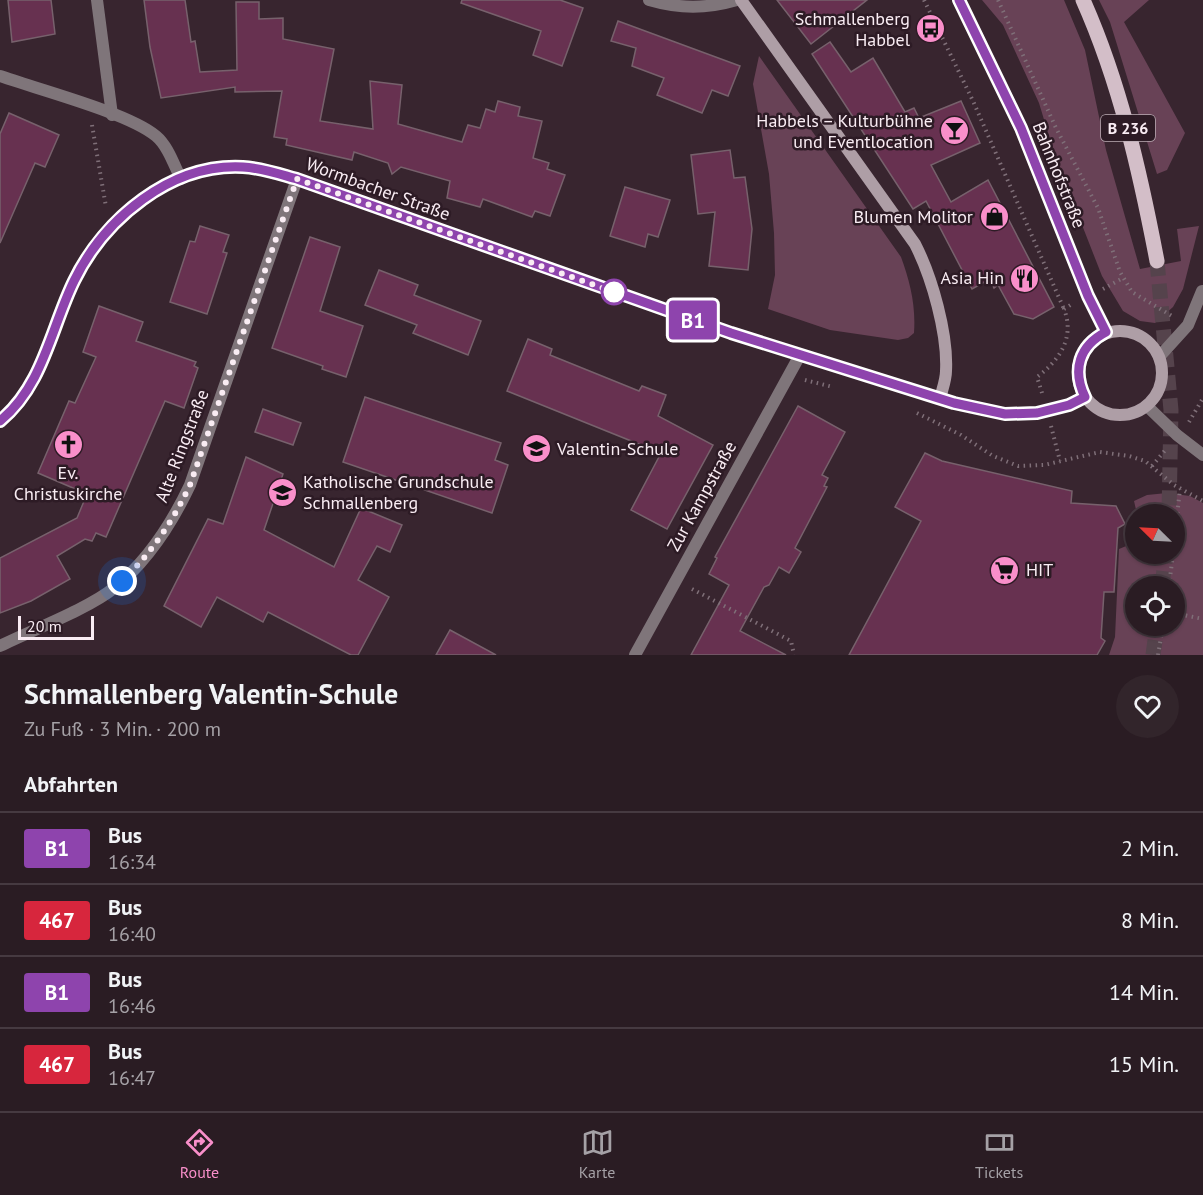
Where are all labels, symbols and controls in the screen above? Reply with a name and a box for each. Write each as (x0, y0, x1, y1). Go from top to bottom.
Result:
place label: Schmallenberg Habbel (795, 7, 911, 51)
bus stop icon: Schmallenberg Habbel (915, 13, 947, 45)
place label: Habbels – Kulturbühne und Eventlocation (756, 109, 933, 153)
bar icon: Habbels – Kulturbühne und Eventlocation (938, 115, 970, 147)
road number: B 236 (1101, 115, 1155, 141)
street label: Bahnhofstraße (1028, 118, 1091, 231)
street label: Wormbacher Straße (303, 152, 453, 225)
shop icon: Blumen Molitor (978, 201, 1010, 233)
place label: Blumen Molitor (853, 205, 973, 228)
restaurant icon: Asia Hin (1009, 262, 1041, 294)
place label: Asia Hin (941, 266, 1004, 289)
unlabelled marker (601, 279, 627, 305)
line badge: B1 (666, 300, 720, 340)
text: B1 (681, 307, 705, 334)
street label: Alte Ringstraße (149, 386, 214, 506)
church icon: Ev. Christuskirche (52, 428, 84, 460)
school or university icon: Valentin-Schule (520, 433, 552, 465)
place label: Valentin-Schule (556, 437, 678, 460)
street label: Zur Kampstraße (662, 437, 741, 555)
place label: Ev. Christuskirche (14, 461, 122, 505)
place label: Katholische Grundschule Schmallenberg (303, 470, 494, 514)
school or university icon: Katholische Grundschule Schmallenberg (266, 476, 298, 508)
north arrow (1125, 504, 1185, 564)
map controls (1125, 504, 1185, 636)
supermarket icon: HIT (989, 554, 1021, 586)
place label: HIT (1026, 558, 1053, 581)
your location (107, 566, 137, 596)
button: locate (1125, 576, 1185, 636)
scale bar (18, 613, 94, 640)
text: 20 m (27, 616, 62, 636)
text: Schmallenberg Valentin-Schule (24, 675, 398, 712)
button: heart (1116, 675, 1179, 738)
text: Zu Fuß · 3 Min. · 200 m (24, 716, 221, 742)
text: Abfahrten (24, 770, 118, 798)
text: Bus (108, 821, 142, 849)
text: 2 Min. (1121, 834, 1179, 862)
text: B1 (45, 835, 69, 862)
text: 16:34 (108, 849, 156, 875)
text: Bus (108, 893, 142, 921)
text: 8 Min. (1121, 906, 1179, 934)
text: 467 (39, 907, 75, 934)
text: 16:40 (108, 921, 156, 947)
text: Bus (108, 965, 142, 993)
text: 14 Min. (1109, 978, 1179, 1006)
text: B1 (45, 979, 69, 1006)
text: 16:46 (108, 993, 156, 1019)
text: Bus (108, 1037, 142, 1065)
text: 15 Min. (1109, 1050, 1179, 1078)
text: 467 (39, 1051, 75, 1078)
text: 16:47 (108, 1065, 156, 1091)
tab: Route (180, 1126, 219, 1182)
tab: Karte (579, 1126, 615, 1182)
tab: Tickets (975, 1126, 1023, 1182)

